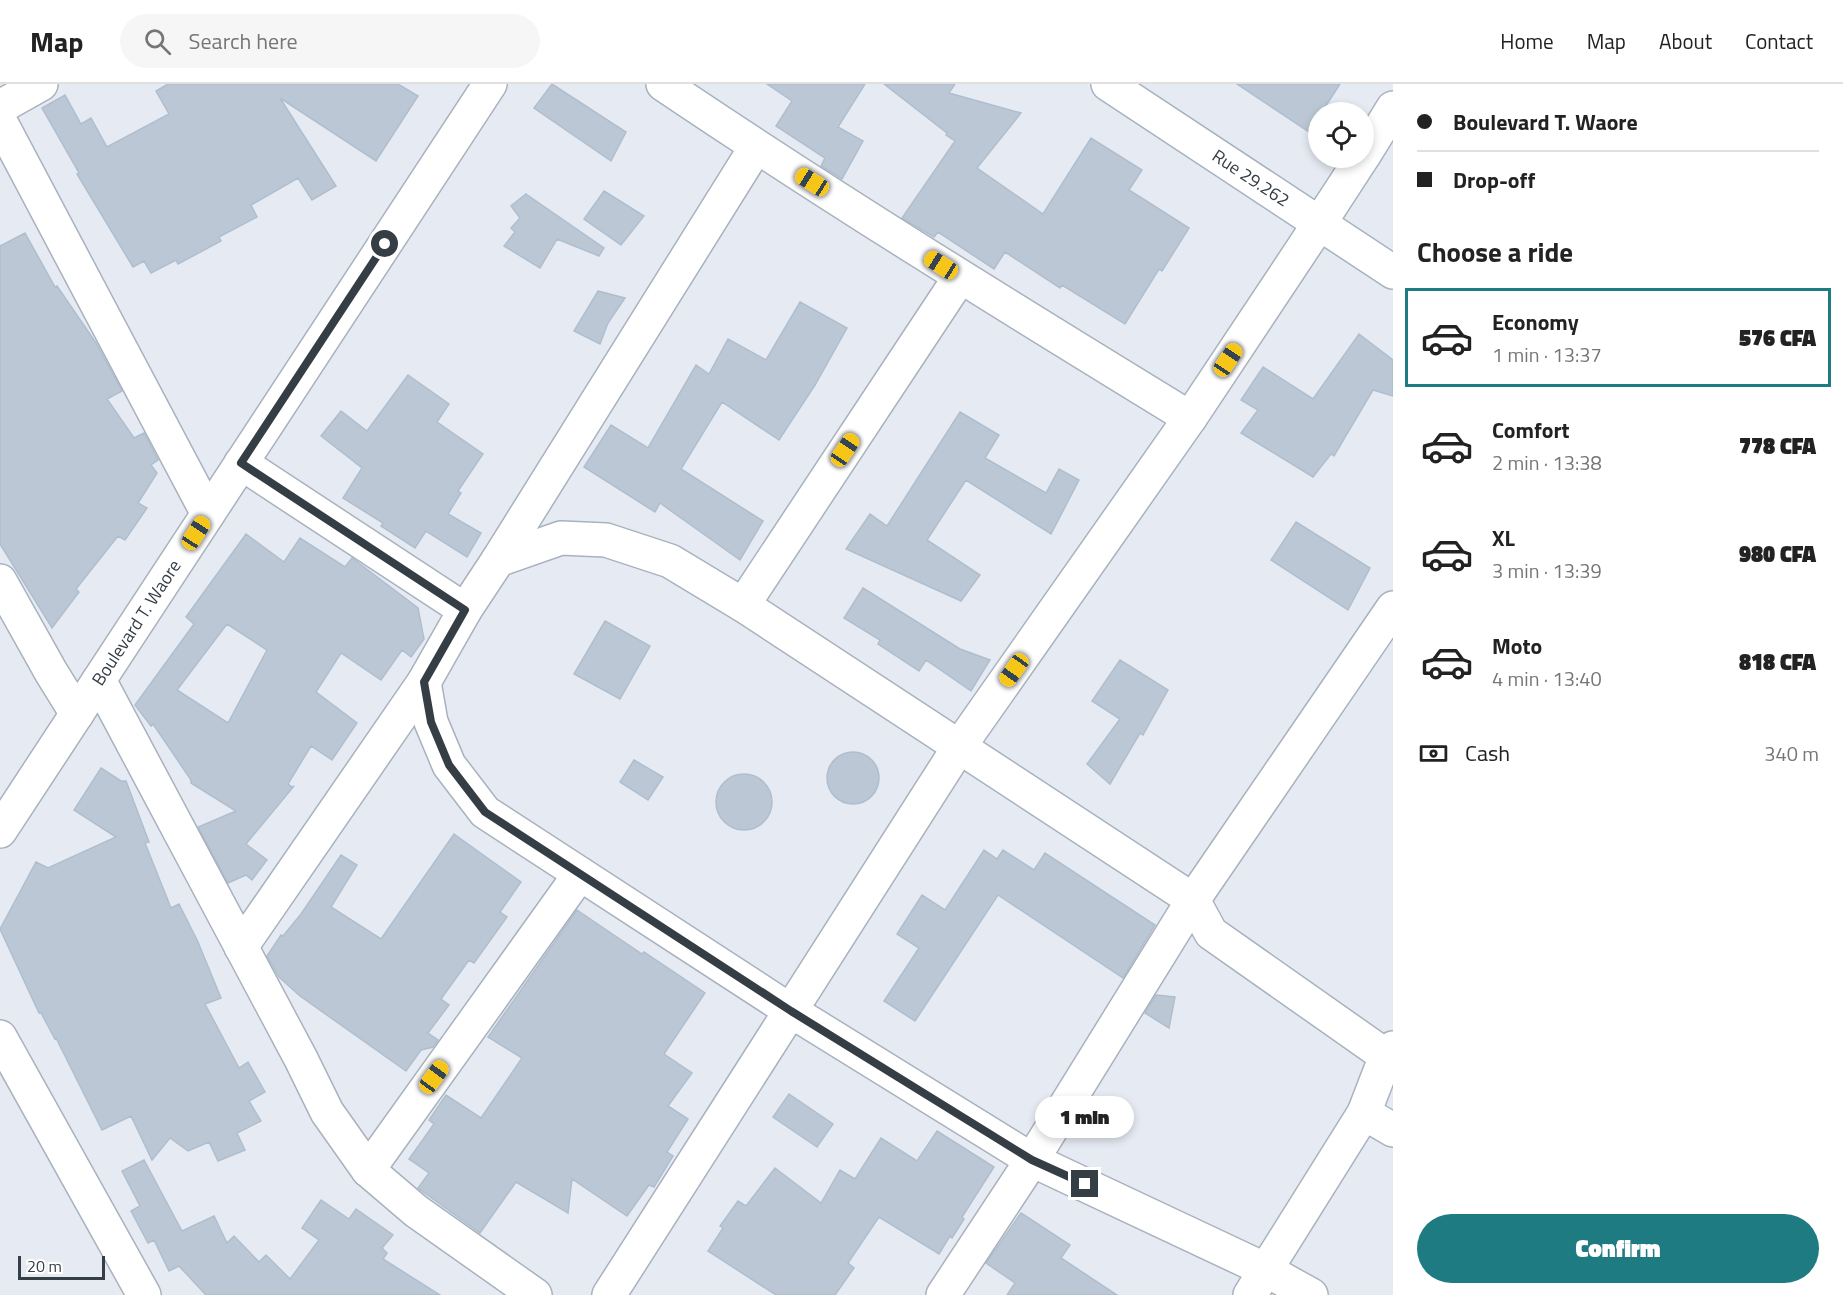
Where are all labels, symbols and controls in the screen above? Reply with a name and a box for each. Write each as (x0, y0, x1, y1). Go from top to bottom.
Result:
search box (120, 14, 540, 68)
text: Map (30, 20, 84, 63)
text: Search here (189, 24, 298, 58)
icon: search (141, 25, 174, 58)
text: Home (1500, 25, 1554, 57)
text: Map (1587, 25, 1626, 57)
text: About (1659, 25, 1712, 57)
text: Contact (1745, 25, 1813, 57)
map controls (1308, 102, 1374, 168)
button: locate (1308, 102, 1374, 168)
text: Boulevard T. Waore (1453, 105, 1638, 139)
street label: Rue 29.262 (1207, 142, 1295, 213)
text: Drop-off (1453, 163, 1535, 197)
car (792, 165, 832, 199)
route start (371, 230, 398, 257)
text: Choose a ride (1417, 231, 1573, 272)
car (921, 248, 961, 282)
text: Economy (1492, 305, 1579, 339)
icon: car (1420, 311, 1474, 365)
text: 576 CFA (1739, 321, 1816, 355)
text: 1 min · 13:37 (1492, 339, 1602, 370)
car (1210, 340, 1246, 380)
text: Comfort (1492, 413, 1570, 447)
icon: car (1420, 419, 1474, 473)
text: 778 CFA (1739, 429, 1816, 463)
car (827, 430, 863, 470)
text: 2 min · 13:38 (1492, 447, 1602, 478)
car (179, 513, 213, 553)
text: XL (1492, 521, 1515, 555)
icon: car (1420, 527, 1474, 581)
text: 980 CFA (1739, 537, 1816, 571)
street label: Boulevard T. Waore (85, 554, 187, 691)
text: 3 min · 13:39 (1492, 555, 1602, 586)
text: Moto (1492, 629, 1542, 663)
icon: car (1420, 635, 1474, 689)
text: 818 CFA (1739, 645, 1816, 679)
car (996, 650, 1032, 690)
text: 4 min · 13:40 (1492, 663, 1602, 694)
text: Cash (1465, 736, 1510, 770)
icon: cash (1417, 737, 1450, 770)
text: 340 m (1764, 738, 1819, 769)
car (416, 1057, 452, 1097)
callout: 1 min (1036, 1097, 1134, 1139)
text: 1 min (1060, 1101, 1109, 1132)
route end (1071, 1170, 1098, 1197)
button: Confirm (1417, 1214, 1819, 1283)
scale bar (18, 1253, 105, 1280)
text: 20 m (27, 1254, 62, 1278)

